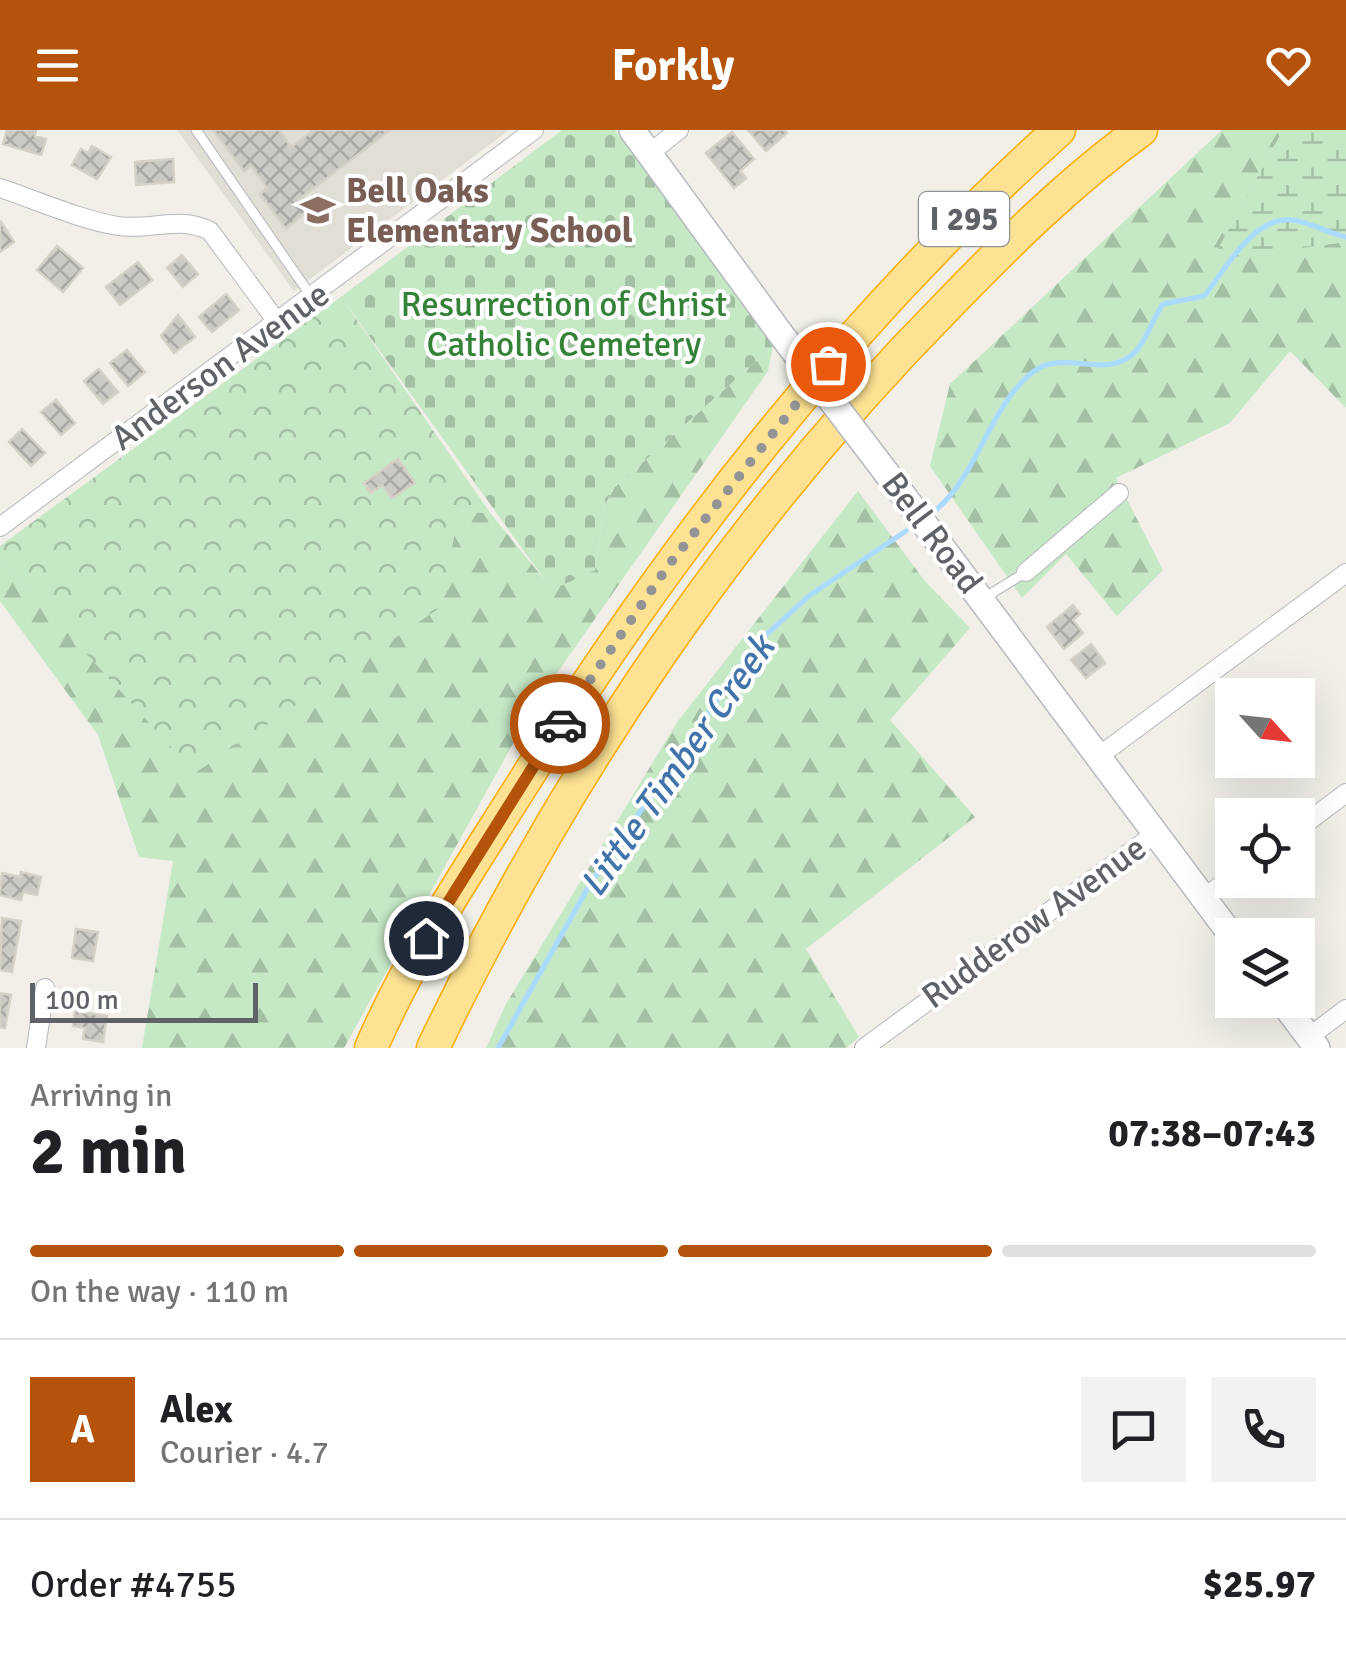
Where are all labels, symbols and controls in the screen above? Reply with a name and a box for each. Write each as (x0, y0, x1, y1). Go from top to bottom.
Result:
icon: menu (30, 38, 85, 93)
text: Forkly (612, 38, 734, 93)
icon: heart (1261, 38, 1316, 93)
place label: Bell Oaks Elementary School (346, 169, 633, 252)
school or university icon: Bell Oaks Elementary School (299, 191, 337, 229)
road number: I 295 (919, 192, 1009, 246)
street label: Anderson Avenue (103, 272, 337, 460)
park label: Resurrection of Christ Catholic Cemetery (401, 283, 727, 366)
pin (786, 322, 871, 407)
icon: bag (801, 337, 856, 392)
street label: Bell Road (872, 464, 992, 602)
water label: Little Timber Creek (569, 624, 786, 906)
courier (510, 674, 610, 774)
north arrow (1215, 678, 1315, 778)
map controls (1215, 678, 1315, 1018)
icon: car (533, 697, 588, 752)
button: locate (1215, 798, 1315, 898)
street label: Rudderow Avenue (914, 826, 1154, 1018)
pin (384, 896, 469, 981)
icon: home (399, 911, 454, 966)
button: layers (1215, 918, 1315, 1018)
scale bar (30, 978, 258, 1023)
text: 100 m (45, 983, 119, 1017)
text: Arriving in (30, 1076, 172, 1115)
text: 07:38–07:43 (1108, 1110, 1316, 1157)
text: 2 min (30, 1112, 187, 1192)
text: On the way · 110 m (30, 1272, 289, 1311)
button: chat (1081, 1377, 1186, 1482)
button: phone (1211, 1377, 1316, 1482)
text: Alex (160, 1386, 233, 1433)
text: A (70, 1406, 95, 1453)
text: Courier · 4.7 (160, 1433, 329, 1472)
text: Order #4755 (30, 1561, 237, 1608)
text: $25.97 (1203, 1561, 1316, 1608)

